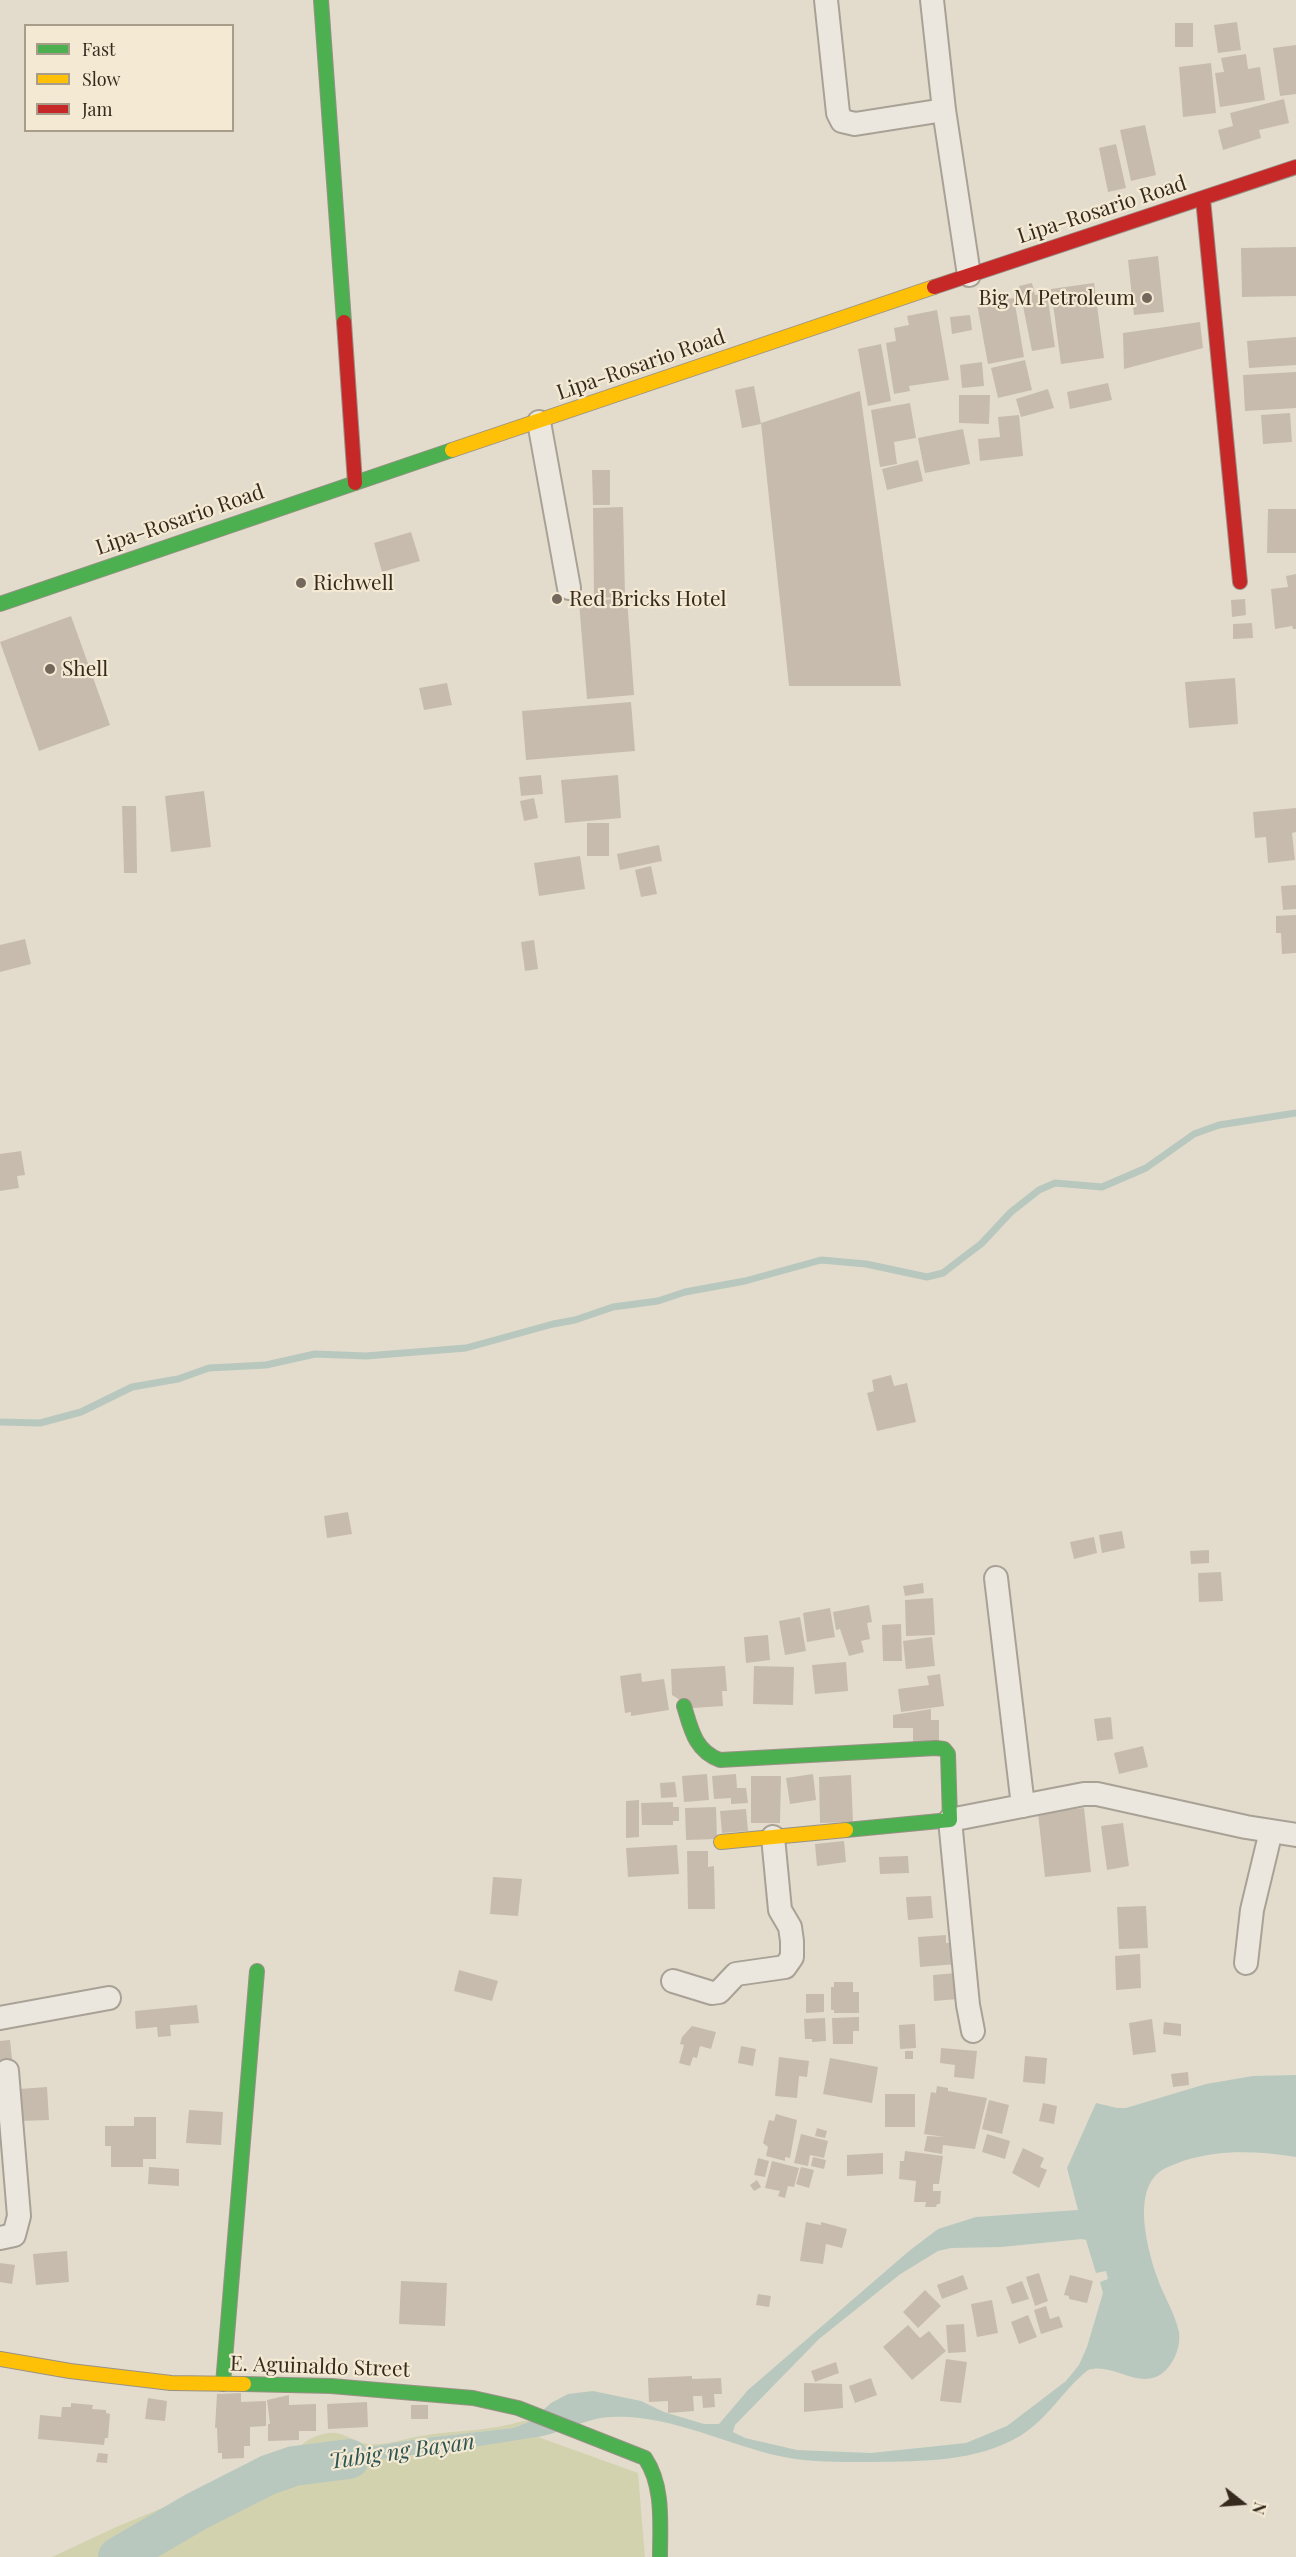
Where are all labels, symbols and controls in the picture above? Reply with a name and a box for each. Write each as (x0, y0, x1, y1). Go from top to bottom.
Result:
legend (24, 24, 234, 132)
text: Fast (82, 37, 115, 61)
text: Slow (82, 67, 120, 91)
text: Jam (82, 97, 112, 121)
street label: Lipa-Rosario Road (1014, 171, 1190, 249)
place label: Big M Petroleum (978, 285, 1135, 311)
marker: Big M Petroleum (1140, 291, 1154, 305)
street label: Lipa-Rosario Road (554, 324, 728, 406)
street label: Lipa-Rosario Road (93, 479, 267, 561)
place label: Richwell (313, 570, 394, 596)
marker: Richwell (294, 576, 308, 590)
place label: Red Bricks Hotel (569, 586, 727, 612)
marker: Red Bricks Hotel (550, 592, 564, 606)
place label: Shell (62, 656, 108, 682)
marker: Shell (43, 662, 57, 676)
street label: E. Aguinaldo Street (230, 2351, 410, 2383)
water label: Tubig ng Bayan (327, 2429, 477, 2475)
north arrow (1212, 2473, 1272, 2533)
text: N (1248, 2500, 1271, 2517)

